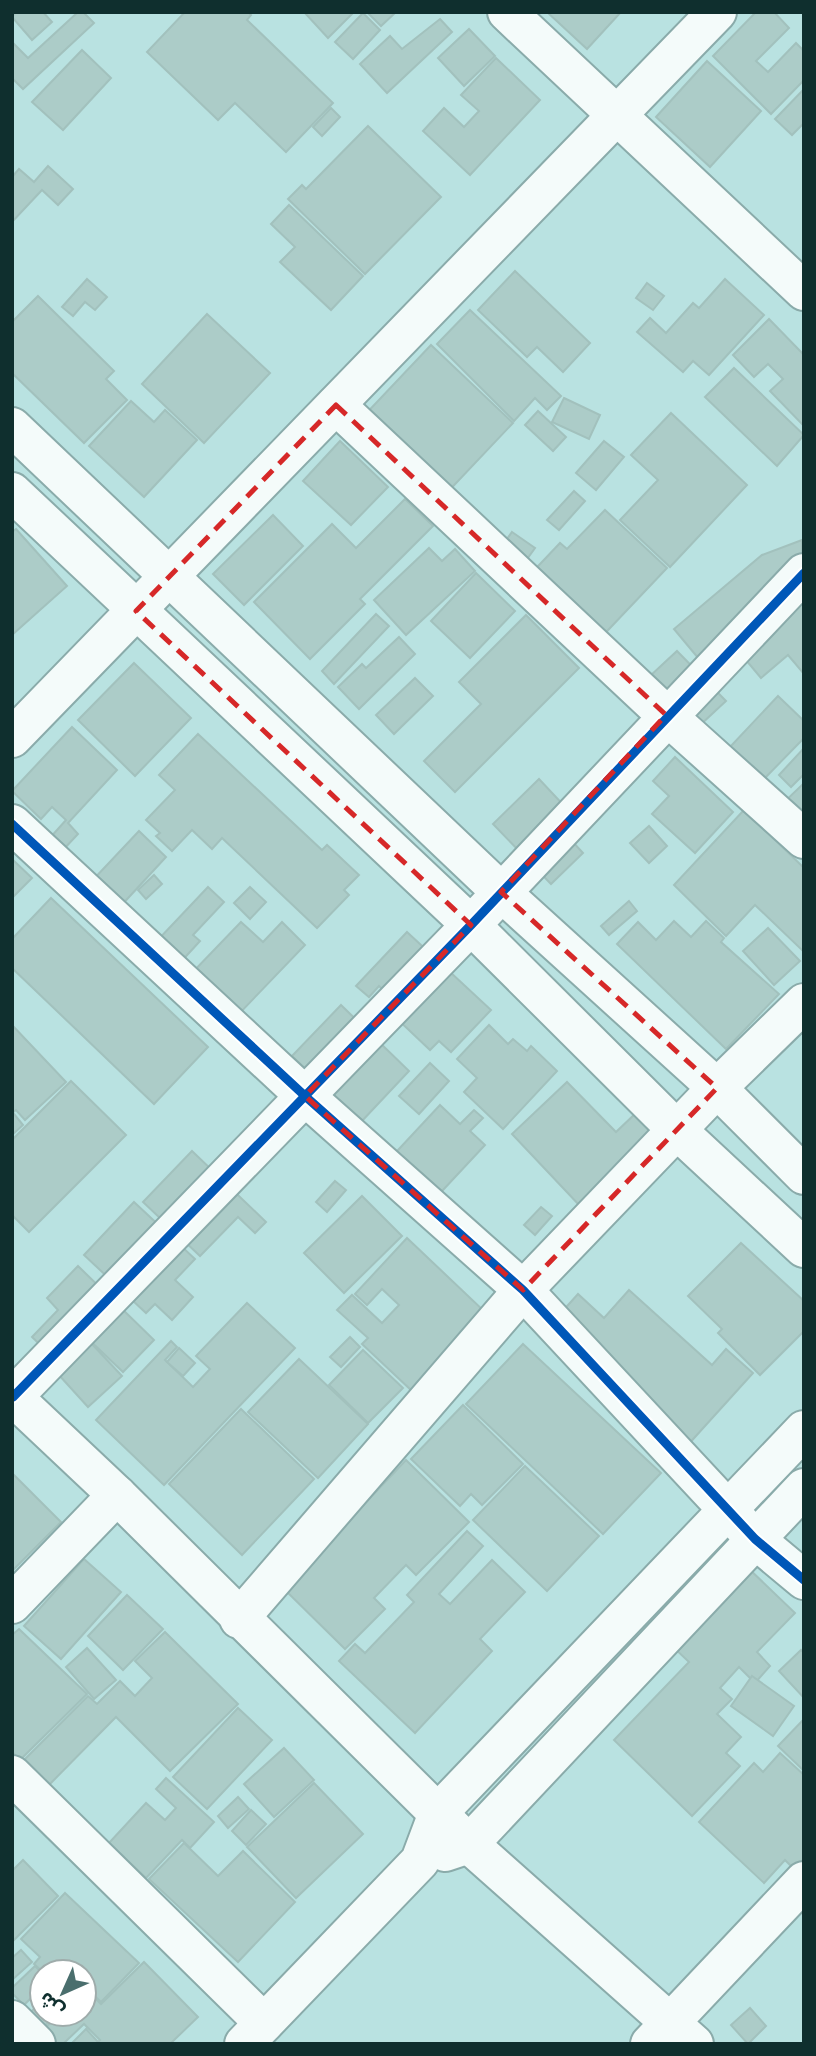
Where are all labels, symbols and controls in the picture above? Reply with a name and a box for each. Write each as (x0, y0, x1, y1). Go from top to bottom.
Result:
north arrow (28, 1958, 98, 2028)
text: ش (33, 1988, 68, 2023)

